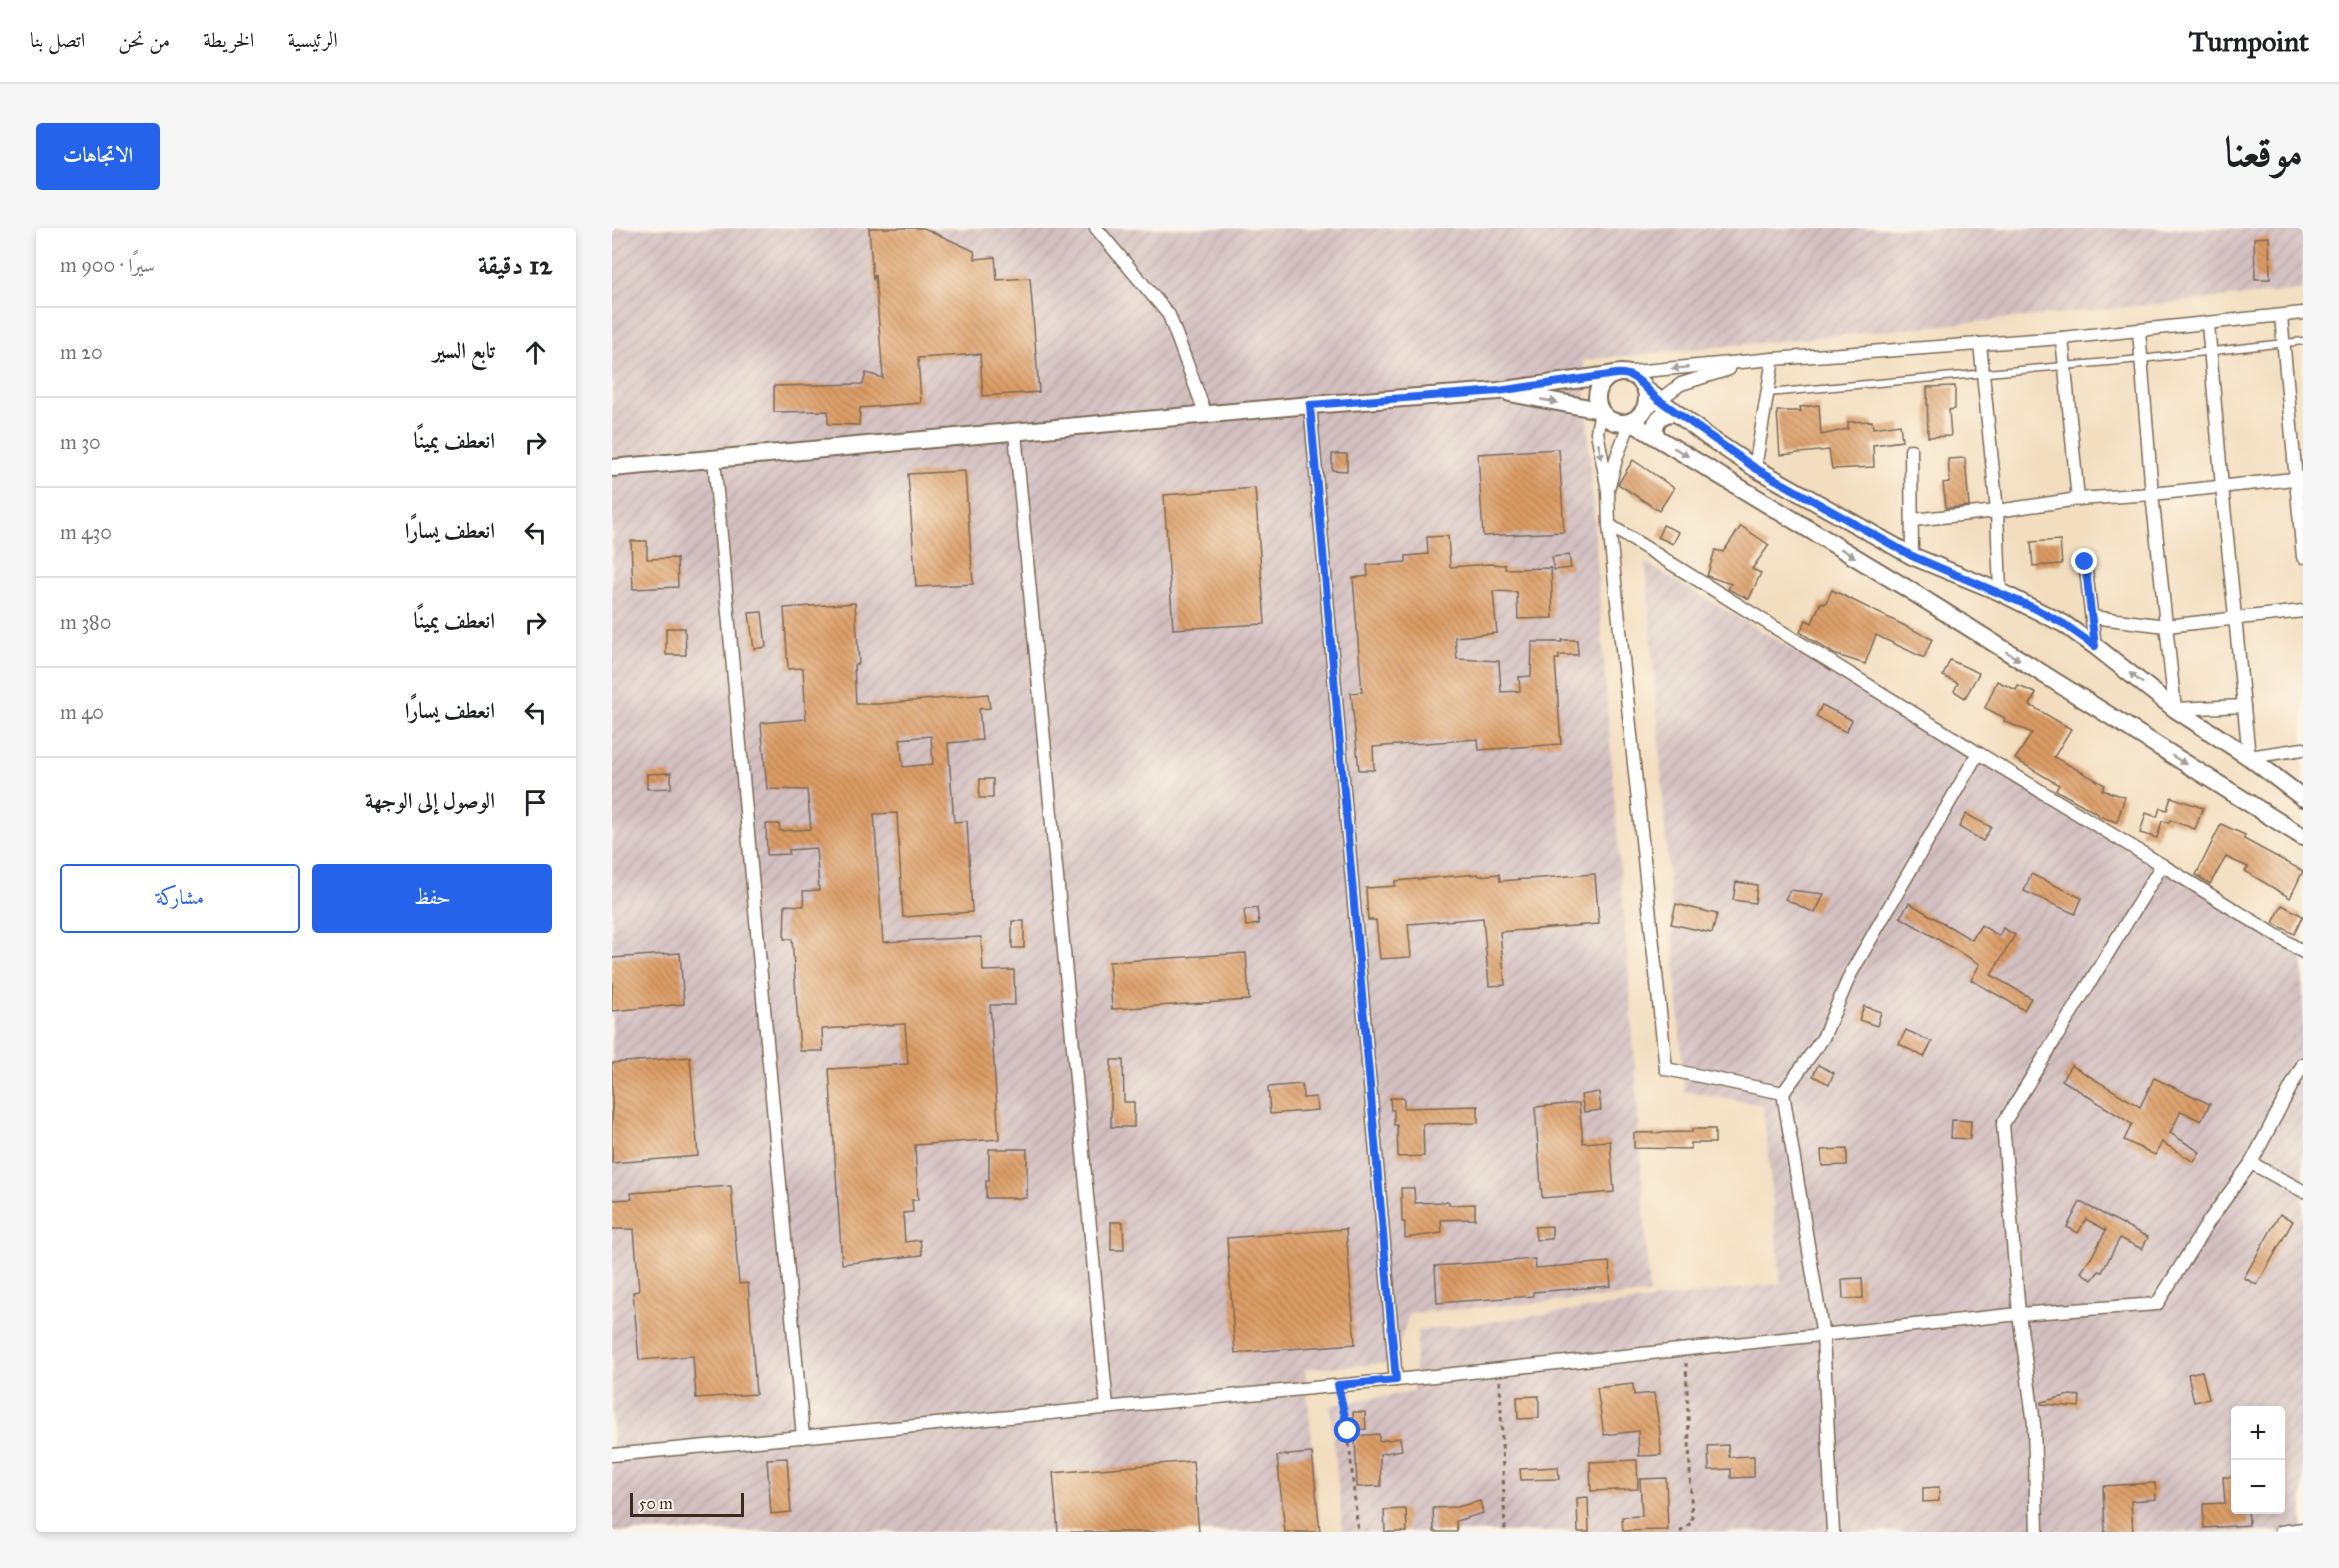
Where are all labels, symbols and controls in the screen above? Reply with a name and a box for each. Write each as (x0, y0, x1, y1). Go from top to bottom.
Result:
text: Turnpoint (2189, 24, 2309, 59)
text: اتصل بنا (30, 27, 85, 53)
text: من نحن (118, 27, 170, 53)
text: الخريطة (203, 27, 254, 53)
text: الرئيسية (287, 27, 338, 53)
button: الاتجاهات (36, 123, 160, 190)
text: موقعنا (2225, 126, 2303, 178)
text: 12 دقيقة (478, 249, 552, 281)
text: سيرًا · 900 m (60, 253, 155, 277)
icon: ahead (519, 336, 552, 369)
text: تابع السير (433, 337, 495, 364)
text: 20 m (60, 340, 103, 364)
one-way arrow (1671, 363, 1690, 373)
one-way arrow (1540, 397, 1559, 406)
icon: right (519, 426, 552, 459)
text: انعطف يمينًا (414, 427, 495, 454)
text: 30 m (60, 430, 101, 454)
one-way arrow (1596, 442, 1605, 461)
one-way arrow (1673, 446, 1689, 457)
icon: left (519, 516, 552, 549)
text: انعطف يسارًا (405, 517, 495, 544)
text: 430 m (60, 520, 112, 544)
one-way arrow (1840, 548, 1856, 559)
route end (2071, 548, 2097, 574)
icon: right (519, 606, 552, 639)
text: انعطف يمينًا (414, 607, 495, 634)
text: 380 m (60, 610, 111, 634)
one-way arrow (2005, 651, 2022, 662)
one-way arrow (2128, 672, 2144, 685)
icon: left (519, 696, 552, 729)
text: انعطف يسارًا (405, 697, 495, 724)
text: 40 m (60, 700, 104, 724)
one-way arrow (2171, 754, 2187, 765)
icon: arrive (519, 786, 552, 819)
text: الوصول إلى الوجهة (365, 787, 495, 814)
button: مشاركة (60, 864, 300, 933)
button: حفظ (312, 864, 552, 933)
map controls (2231, 1406, 2285, 1514)
button: + (2231, 1406, 2285, 1460)
route start (1334, 1417, 1360, 1443)
button: − (2231, 1460, 2285, 1514)
scale bar (630, 1490, 744, 1518)
text: 50 m (639, 1494, 673, 1513)

